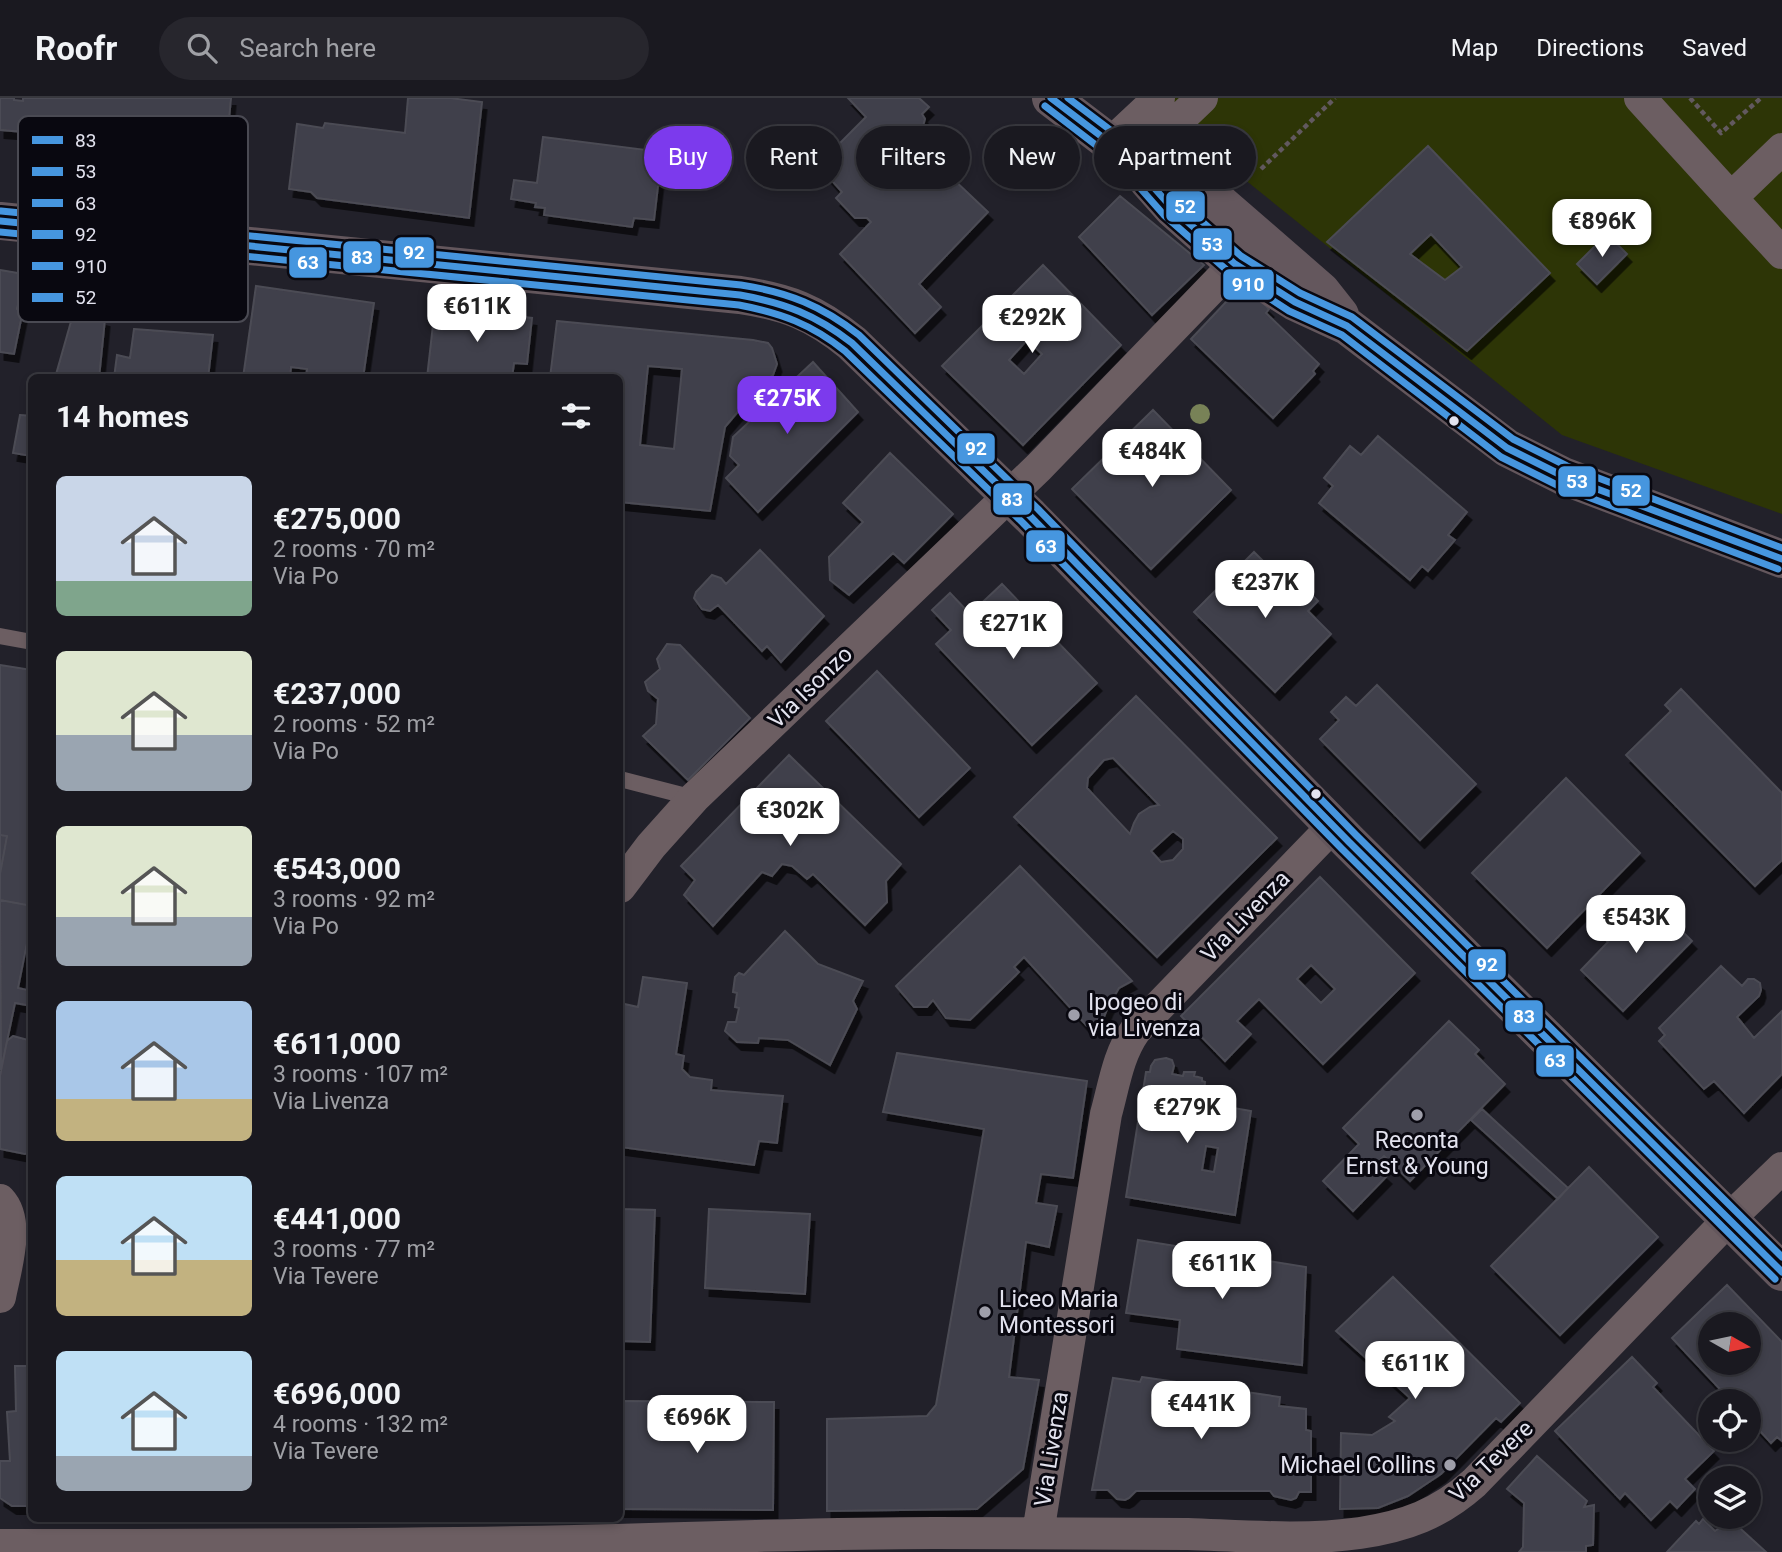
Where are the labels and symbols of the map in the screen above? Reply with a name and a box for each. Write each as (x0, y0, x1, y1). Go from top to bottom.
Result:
legend (18, 116, 248, 322)
text: 83 (75, 129, 96, 152)
text: 53 (75, 160, 96, 183)
line badge: 52 (1165, 190, 1206, 223)
text: 63 (75, 192, 96, 215)
text: 52 (1174, 195, 1196, 218)
pin: €896K (1553, 200, 1651, 259)
text: 92 (75, 223, 96, 246)
line badge: 53 (1192, 227, 1233, 261)
text: 53 (1201, 233, 1223, 256)
line badge: 92 (394, 236, 435, 269)
line badge: 83 (342, 240, 382, 274)
text: 92 (403, 241, 425, 264)
line badge: 63 (288, 246, 328, 279)
text: 83 (351, 246, 373, 269)
text: 63 (297, 251, 319, 274)
text: 910 (75, 255, 107, 278)
line badge: 910 (1222, 268, 1275, 301)
text: 910 (1232, 273, 1264, 296)
pin: €611K (428, 285, 526, 344)
text: 52 (75, 286, 96, 309)
pin: €292K (983, 296, 1081, 355)
pin: €275K (738, 376, 836, 436)
unlabelled marker (1447, 414, 1461, 428)
pin: €484K (1103, 430, 1201, 489)
line badge: 92 (956, 432, 996, 465)
text: 92 (965, 437, 987, 460)
line badge: 53 (1557, 465, 1597, 498)
text: 53 (1566, 470, 1588, 493)
line badge: 52 (1611, 474, 1651, 507)
text: 52 (1620, 479, 1642, 502)
line badge: 83 (992, 482, 1033, 516)
text: 83 (1001, 488, 1023, 511)
line badge: 63 (1025, 529, 1066, 563)
text: 63 (1035, 535, 1057, 558)
pin: €237K (1216, 560, 1314, 620)
pin: €271K (964, 602, 1062, 661)
street label: Via Isonzo (763, 641, 858, 734)
unlabelled marker (1309, 787, 1323, 801)
pin: €302K (741, 788, 839, 848)
street label: Via Livenza (1195, 865, 1295, 968)
pin: €543K (1587, 896, 1685, 955)
line badge: 92 (1467, 948, 1507, 981)
text: 92 (1476, 953, 1498, 976)
place label: Ipogeo di via Livenza (1088, 989, 1201, 1042)
line badge: 83 (1504, 999, 1544, 1033)
text: 83 (1513, 1005, 1535, 1028)
marker: Ipogeo di via Livenza (1066, 1007, 1082, 1023)
line badge: 63 (1535, 1044, 1575, 1078)
text: 63 (1544, 1049, 1566, 1072)
pin: €279K (1138, 1086, 1236, 1145)
marker: Reconta Ernst & Young (1409, 1107, 1425, 1123)
place label: Reconta Ernst & Young (1345, 1127, 1489, 1180)
pin: €611K (1173, 1242, 1271, 1301)
place label: Liceo Maria Montessori (999, 1286, 1119, 1339)
marker: Liceo Maria Montessori (977, 1304, 993, 1320)
north arrow (1698, 1312, 1760, 1376)
pin: €611K (1366, 1342, 1464, 1401)
pin: €441K (1152, 1382, 1250, 1441)
street label: Via Livenza (1029, 1390, 1074, 1509)
pin: €696K (648, 1396, 746, 1455)
street label: Via Tevere (1444, 1415, 1539, 1508)
place label: Michael Collins (1280, 1452, 1436, 1479)
marker: Michael Collins (1442, 1457, 1458, 1473)

